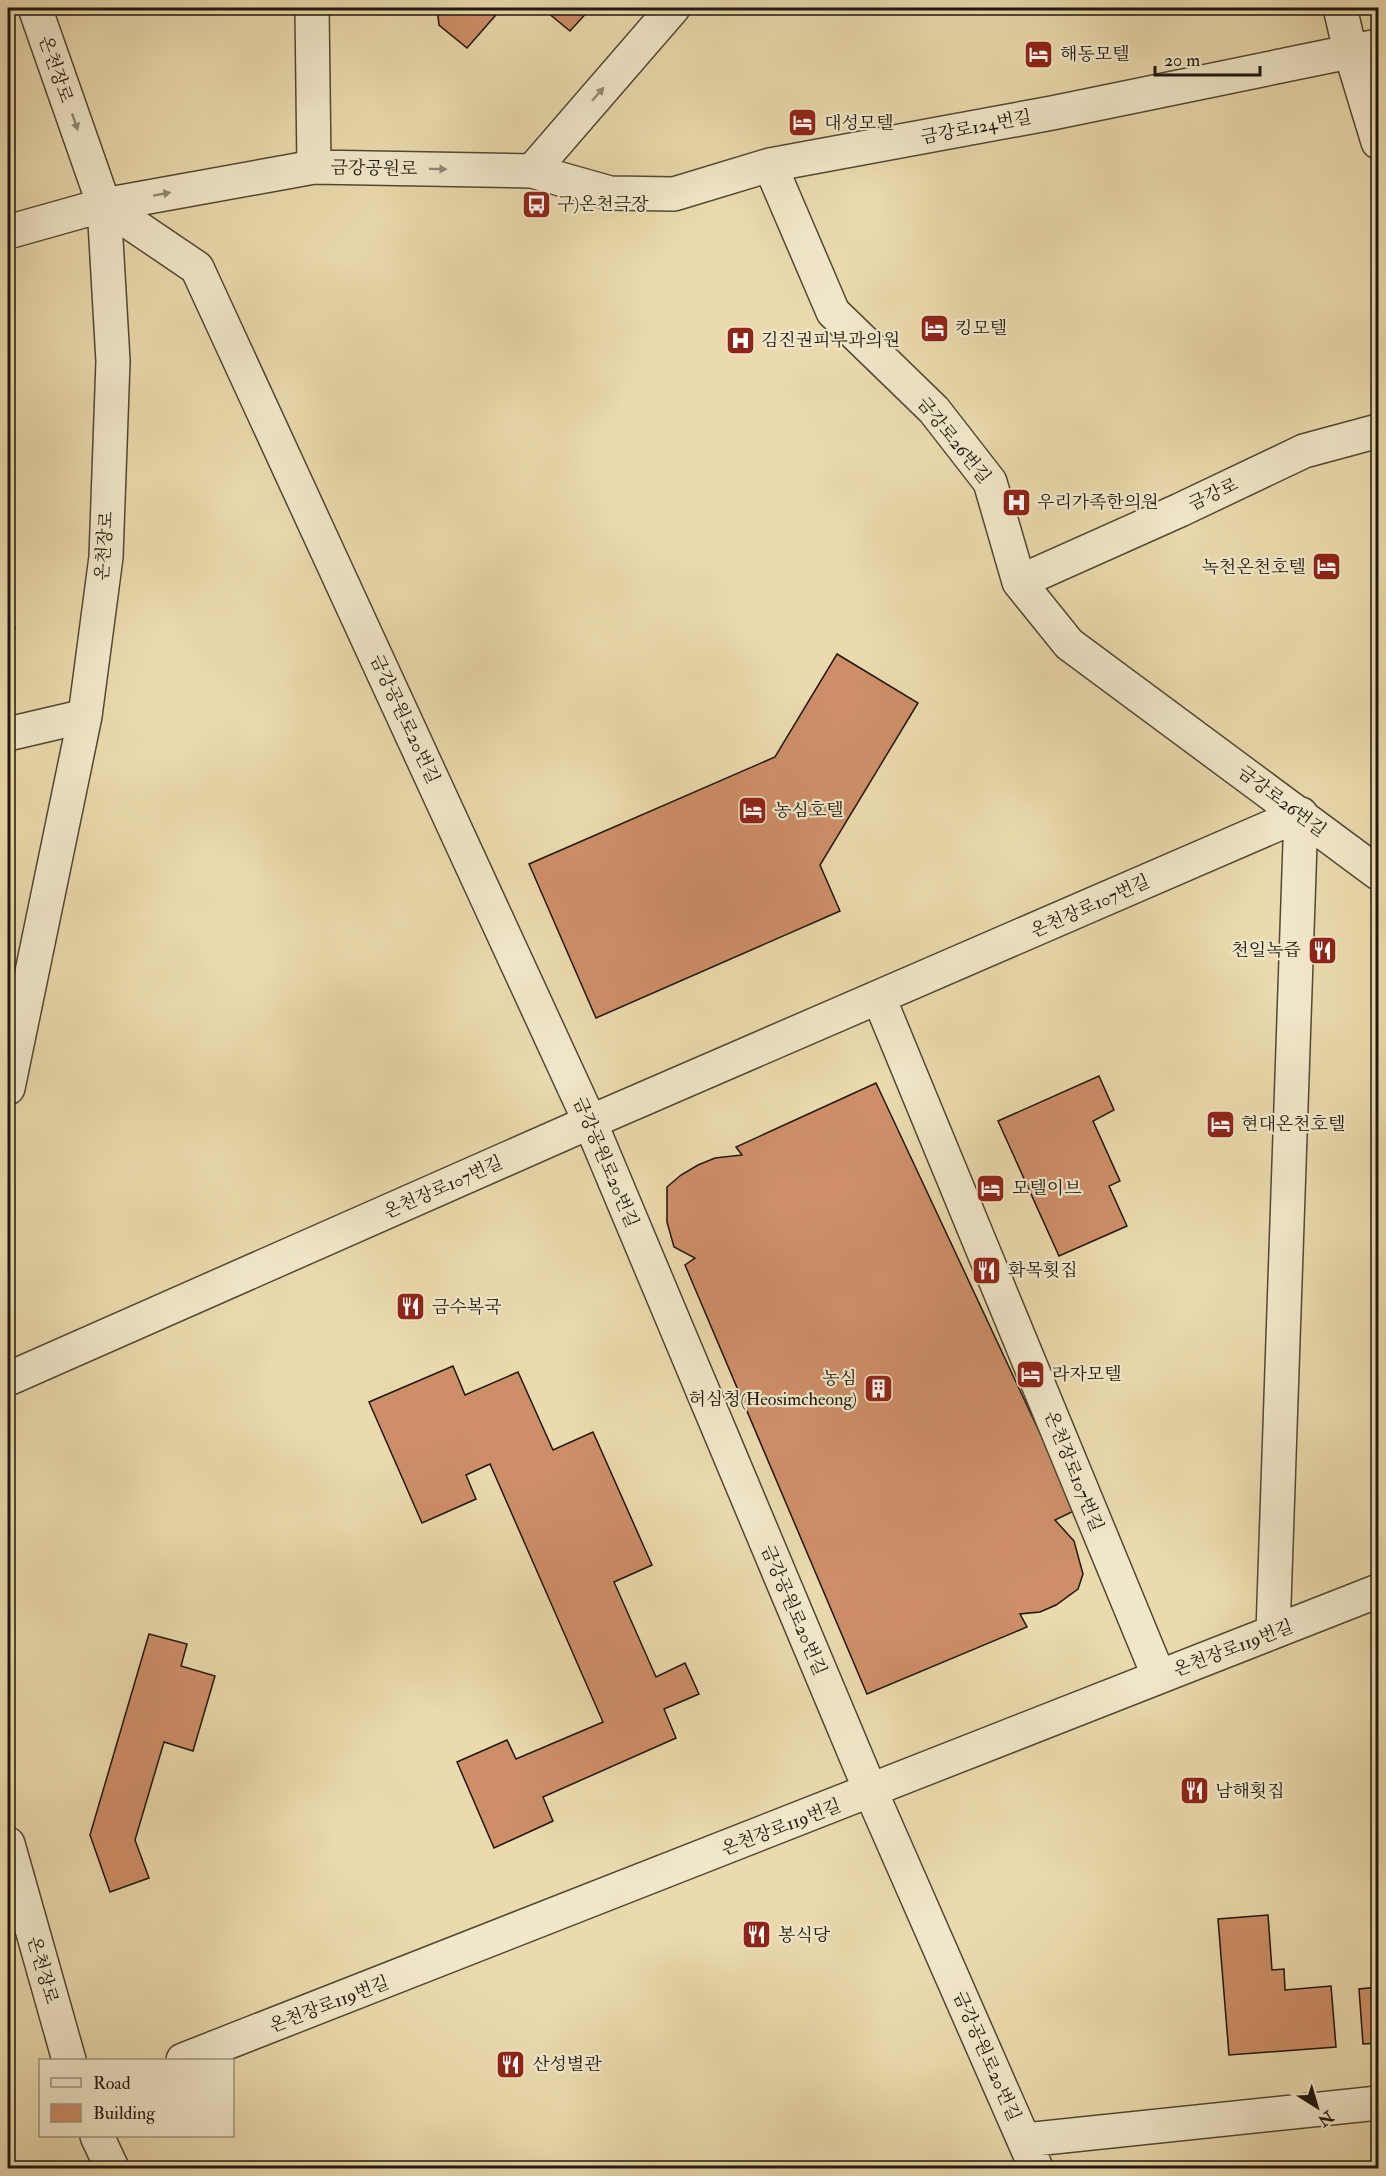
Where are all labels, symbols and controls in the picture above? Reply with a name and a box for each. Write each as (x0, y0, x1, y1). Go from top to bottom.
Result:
street label: 온천장로 (33, 33, 78, 106)
hotel icon: 해동모텔 (1023, 38, 1055, 70)
scale bar (1155, 39, 1260, 77)
place label: 해동모텔 (1060, 43, 1130, 66)
text: 20 m (1164, 49, 1200, 72)
one-way arrow (591, 87, 604, 102)
street label: 금강로124번길 (919, 105, 1033, 149)
hotel icon: 대성모텔 (787, 107, 819, 139)
place label: 대성모텔 (824, 112, 894, 135)
one-way arrow (71, 113, 81, 131)
street label: 금강공원로 (330, 156, 418, 181)
one-way arrow (429, 164, 448, 174)
bus stop icon: 구)온천극장 (520, 188, 552, 220)
one-way arrow (152, 189, 171, 198)
place label: 구)온천극장 (557, 193, 649, 216)
hotel icon: 킹모텔 (918, 312, 950, 344)
place label: 킹모텔 (955, 317, 1007, 340)
hospital icon: 김진권피부과의원 (724, 324, 756, 356)
place label: 김진권피부과의원 (761, 329, 900, 352)
street label: 금강로26번길 (912, 392, 996, 488)
street label: 금강로 (1185, 473, 1242, 516)
hospital icon: 우리가족한의원 (1000, 486, 1032, 518)
place label: 우리가족한의원 (1037, 491, 1159, 514)
street label: 온천장로 (91, 511, 118, 582)
hotel icon: 녹천온천호텔 (1311, 551, 1343, 583)
place label: 녹천온천호텔 (1202, 556, 1306, 579)
street label: 금강공원로20번길 (365, 651, 445, 788)
street label: 금강로26번길 (1233, 761, 1331, 842)
hotel icon: 농심호텔 (737, 794, 769, 826)
place label: 농심호텔 (774, 799, 844, 822)
street label: 온천장로107번길 (1027, 870, 1153, 943)
restaurant icon: 천일녹즙 (1306, 934, 1338, 966)
place label: 천일녹즙 (1231, 939, 1301, 962)
street label: 금강공원로20번길 (568, 1093, 643, 1231)
hotel icon: 현대온천호텔 (1204, 1108, 1236, 1140)
place label: 현대온천호텔 (1241, 1113, 1345, 1136)
street label: 온천장로107번길 (380, 1151, 506, 1224)
hotel icon: 모텔이브 (975, 1172, 1007, 1204)
place label: 모텔이브 (1012, 1177, 1082, 1200)
restaurant icon: 화목횟집 (971, 1254, 1003, 1286)
place label: 화목횟집 (1008, 1259, 1078, 1282)
restaurant icon: 금수복국 (395, 1291, 427, 1323)
place label: 금수복국 (432, 1296, 502, 1319)
hotel icon: 라자모텔 (1015, 1358, 1047, 1390)
place label: 라자모텔 (1052, 1363, 1122, 1386)
place label: 농심 허심청(Heosimcheong) (688, 1367, 857, 1411)
building icon: 농심 허심청(Heosimcheong) (862, 1372, 894, 1404)
street label: 온천장로107번길 (1039, 1407, 1108, 1535)
street label: 금강공원로20번길 (756, 1541, 831, 1679)
street label: 온천장로119번길 (1170, 1615, 1296, 1682)
restaurant icon: 남해횟집 (1178, 1775, 1210, 1807)
place label: 남해횟집 (1215, 1780, 1285, 1803)
street label: 온천장로119번길 (718, 1794, 844, 1861)
restaurant icon: 봉식당 (741, 1919, 773, 1951)
place label: 봉식당 (778, 1924, 831, 1947)
street label: 온천장로 (22, 1934, 63, 2007)
street label: 온천장로119번길 (266, 1971, 392, 2038)
street label: 금강공원로20번길 (948, 1988, 1026, 2125)
restaurant icon: 산성별관 (495, 2048, 527, 2080)
place label: 산성별관 (532, 2053, 602, 2076)
legend (39, 2059, 234, 2137)
text: Road (93, 2072, 131, 2095)
north arrow (1287, 2077, 1347, 2137)
text: Building (93, 2102, 156, 2125)
text: N (1313, 2105, 1338, 2131)

